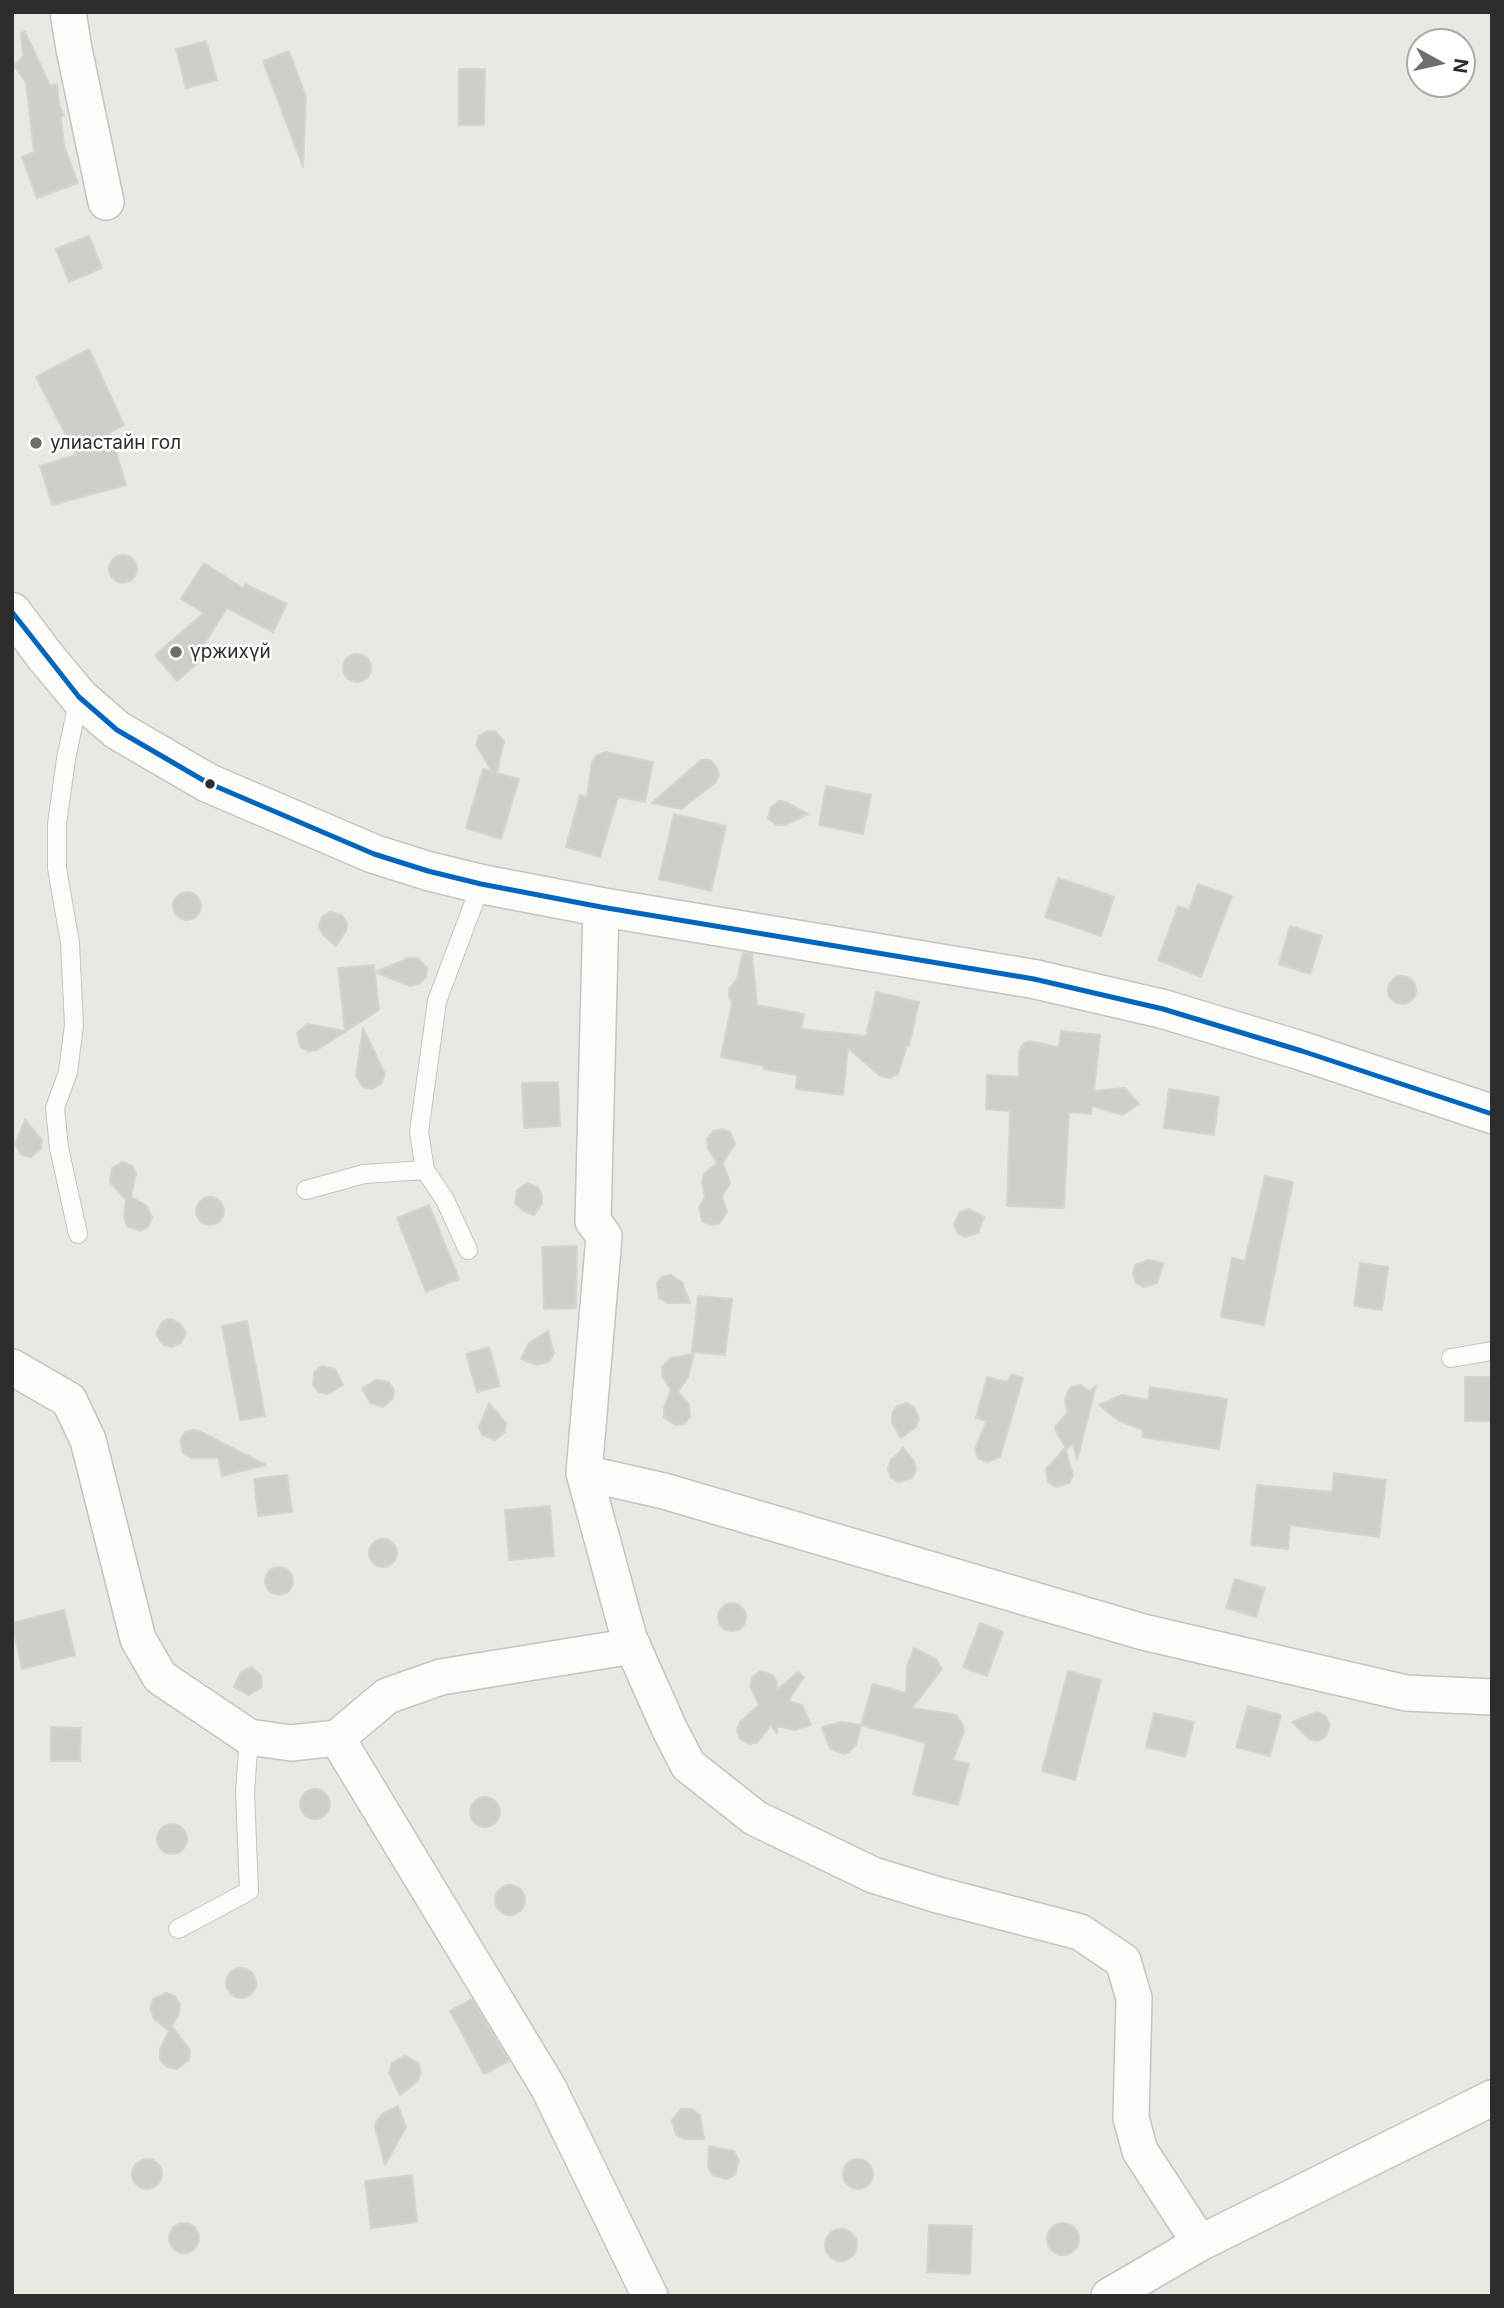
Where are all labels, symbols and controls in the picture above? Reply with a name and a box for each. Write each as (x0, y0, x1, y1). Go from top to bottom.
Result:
north arrow (1406, 28, 1476, 98)
text: N (1448, 57, 1473, 74)
place label: улиастайн гол (50, 432, 181, 454)
marker: улиастайн гол (28, 435, 44, 451)
place label: үржихүй (190, 641, 271, 663)
marker: үржихүй (168, 644, 184, 660)
unlabelled marker (203, 777, 217, 791)

